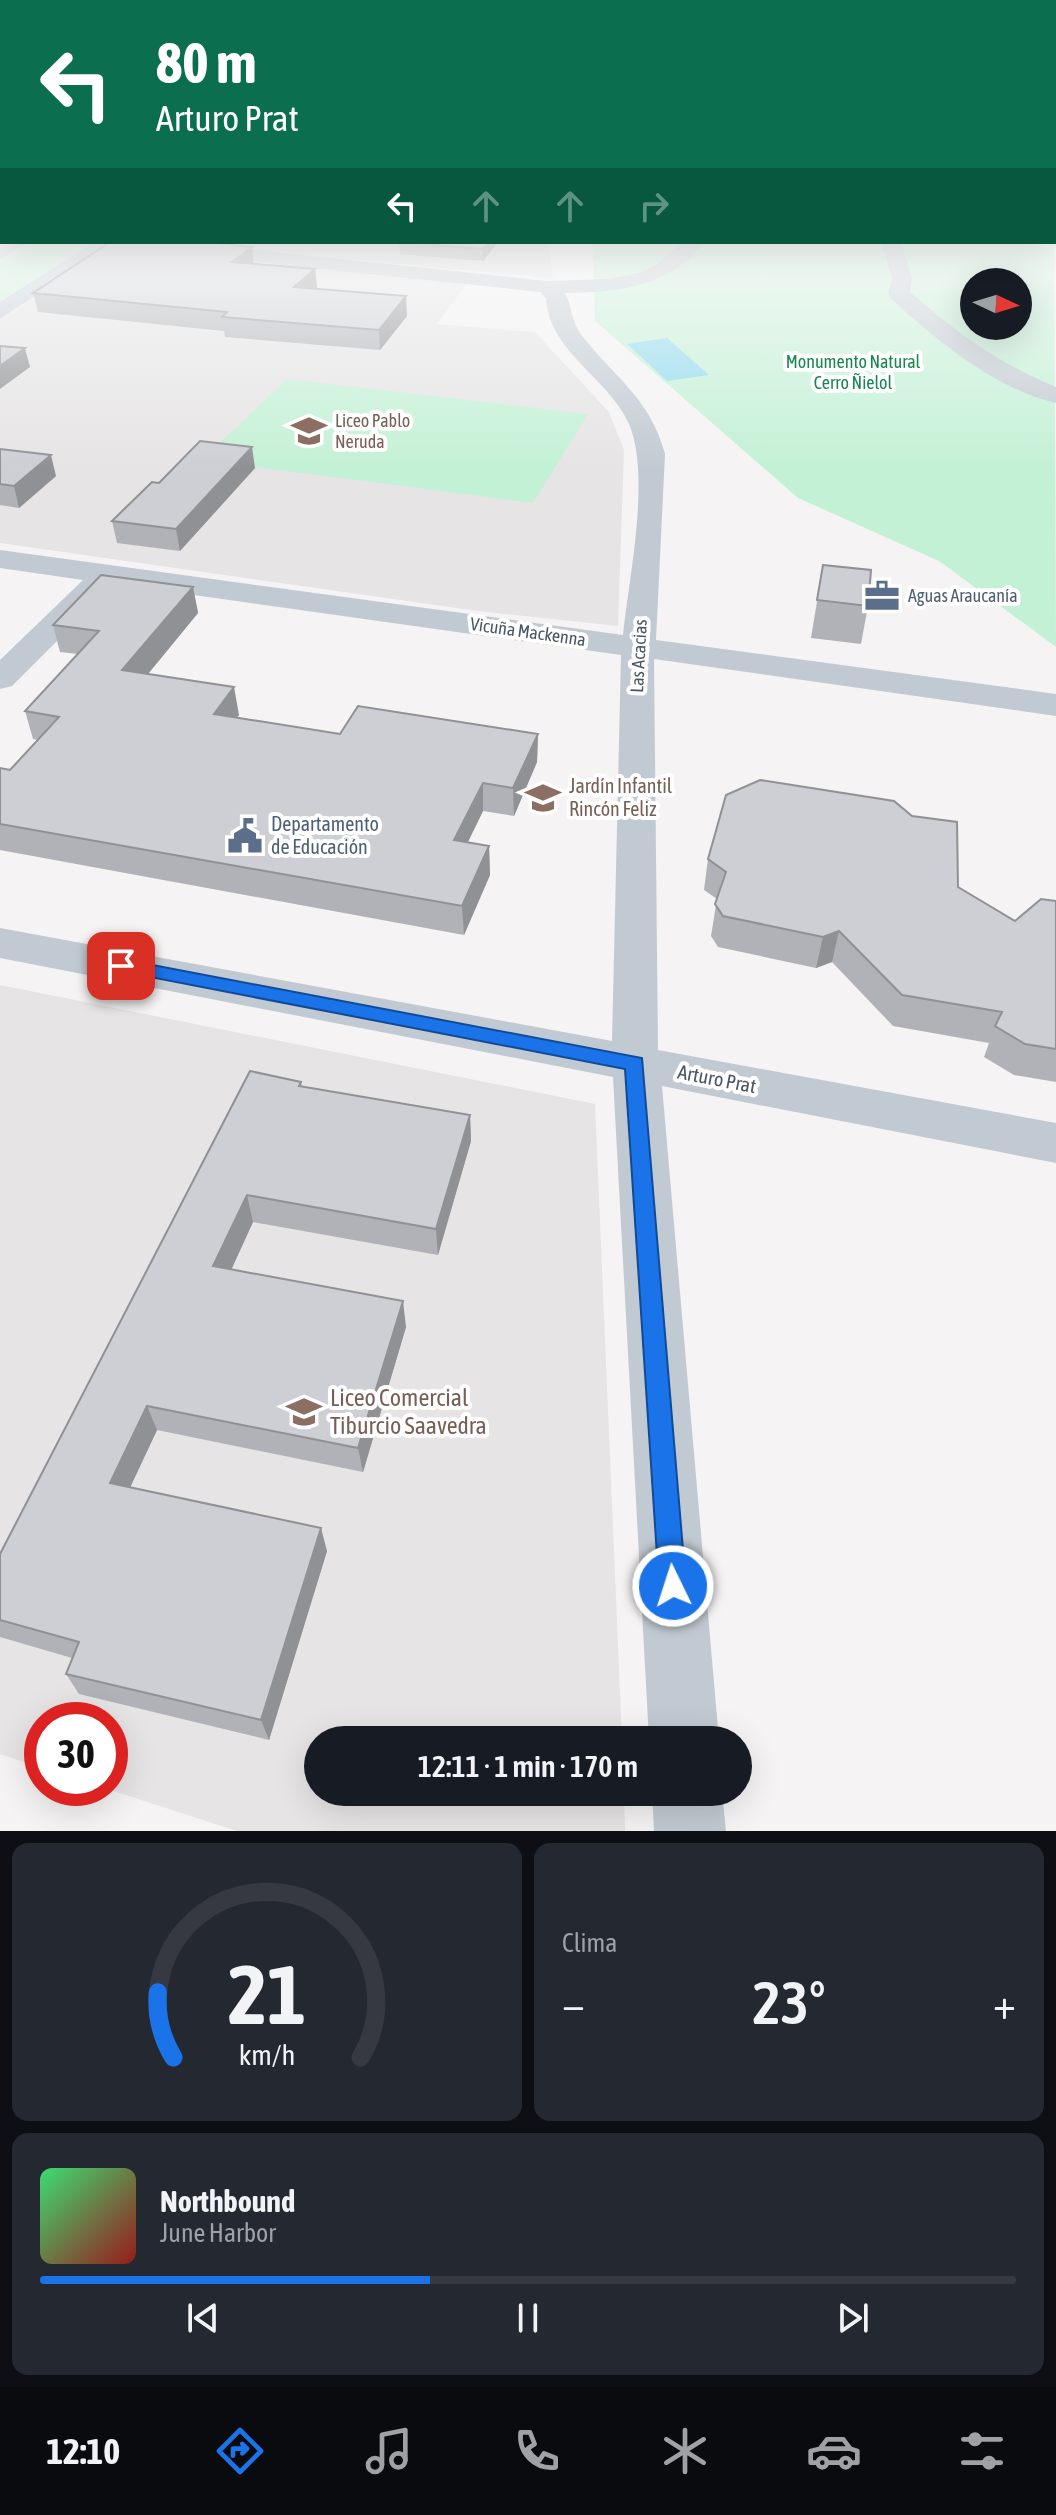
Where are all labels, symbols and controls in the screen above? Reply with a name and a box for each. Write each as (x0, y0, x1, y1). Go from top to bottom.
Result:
text: 80 m (156, 31, 257, 95)
icon: left (24, 32, 128, 136)
text: Arturo Prat (156, 97, 299, 139)
icon: left (380, 184, 424, 228)
icon: ahead (464, 184, 508, 228)
icon: ahead (548, 184, 592, 228)
icon: right (632, 184, 676, 228)
north arrow (960, 268, 1032, 340)
map controls (960, 268, 1032, 340)
park label: Monumento Natural Cerro Ñielol (786, 351, 921, 393)
place label: Liceo Pablo Neruda (335, 410, 410, 452)
school or university icon: Liceo Pablo Neruda (290, 412, 328, 450)
office icon: Aguas Araucanía (863, 577, 901, 615)
place label: Aguas Araucanía (908, 585, 1018, 606)
street label: Vicuña Mackenna (469, 613, 587, 650)
street label: Las Acacias (626, 619, 651, 693)
place label: Jardín Infantil Rincón Feliz (569, 774, 673, 820)
school or university icon: Jardín Infantil Rincón Feliz (524, 779, 562, 817)
place label: Departamento de Educación (271, 812, 379, 858)
public building icon: Departamento de Educación (226, 817, 264, 855)
pin (87, 932, 155, 1000)
icon: arrive (99, 944, 143, 988)
street label: Arturo Prat (676, 1060, 758, 1097)
place label: Liceo Comercial Tiburcio Saavedra (330, 1384, 487, 1439)
school or university icon: Liceo Comercial Tiburcio Saavedra (285, 1393, 323, 1431)
position arrow (631, 1544, 715, 1628)
speed limit sign: 30 (24, 1702, 128, 1806)
text: 12:11 · 1 min · 170 m (418, 1749, 638, 1783)
text: Clima (562, 1928, 617, 1958)
text: 21 (228, 1946, 306, 2042)
text: 23° (753, 1968, 825, 2037)
text: − (562, 1978, 585, 2028)
text: + (993, 1978, 1016, 2028)
text: km/h (239, 2038, 295, 2071)
text: Northbound (160, 2184, 295, 2218)
text: June Harbor (160, 2218, 276, 2248)
icon: previous (181, 2296, 225, 2340)
icon: pause (506, 2296, 550, 2340)
icon: next (831, 2296, 875, 2340)
icon: directions (212, 2423, 268, 2479)
icon: music (361, 2423, 417, 2479)
icon: phone (509, 2423, 565, 2479)
icon: climate (657, 2423, 713, 2479)
icon: car (806, 2423, 862, 2479)
icon: filters (954, 2423, 1010, 2479)
text: 12:10 (46, 2430, 120, 2472)

